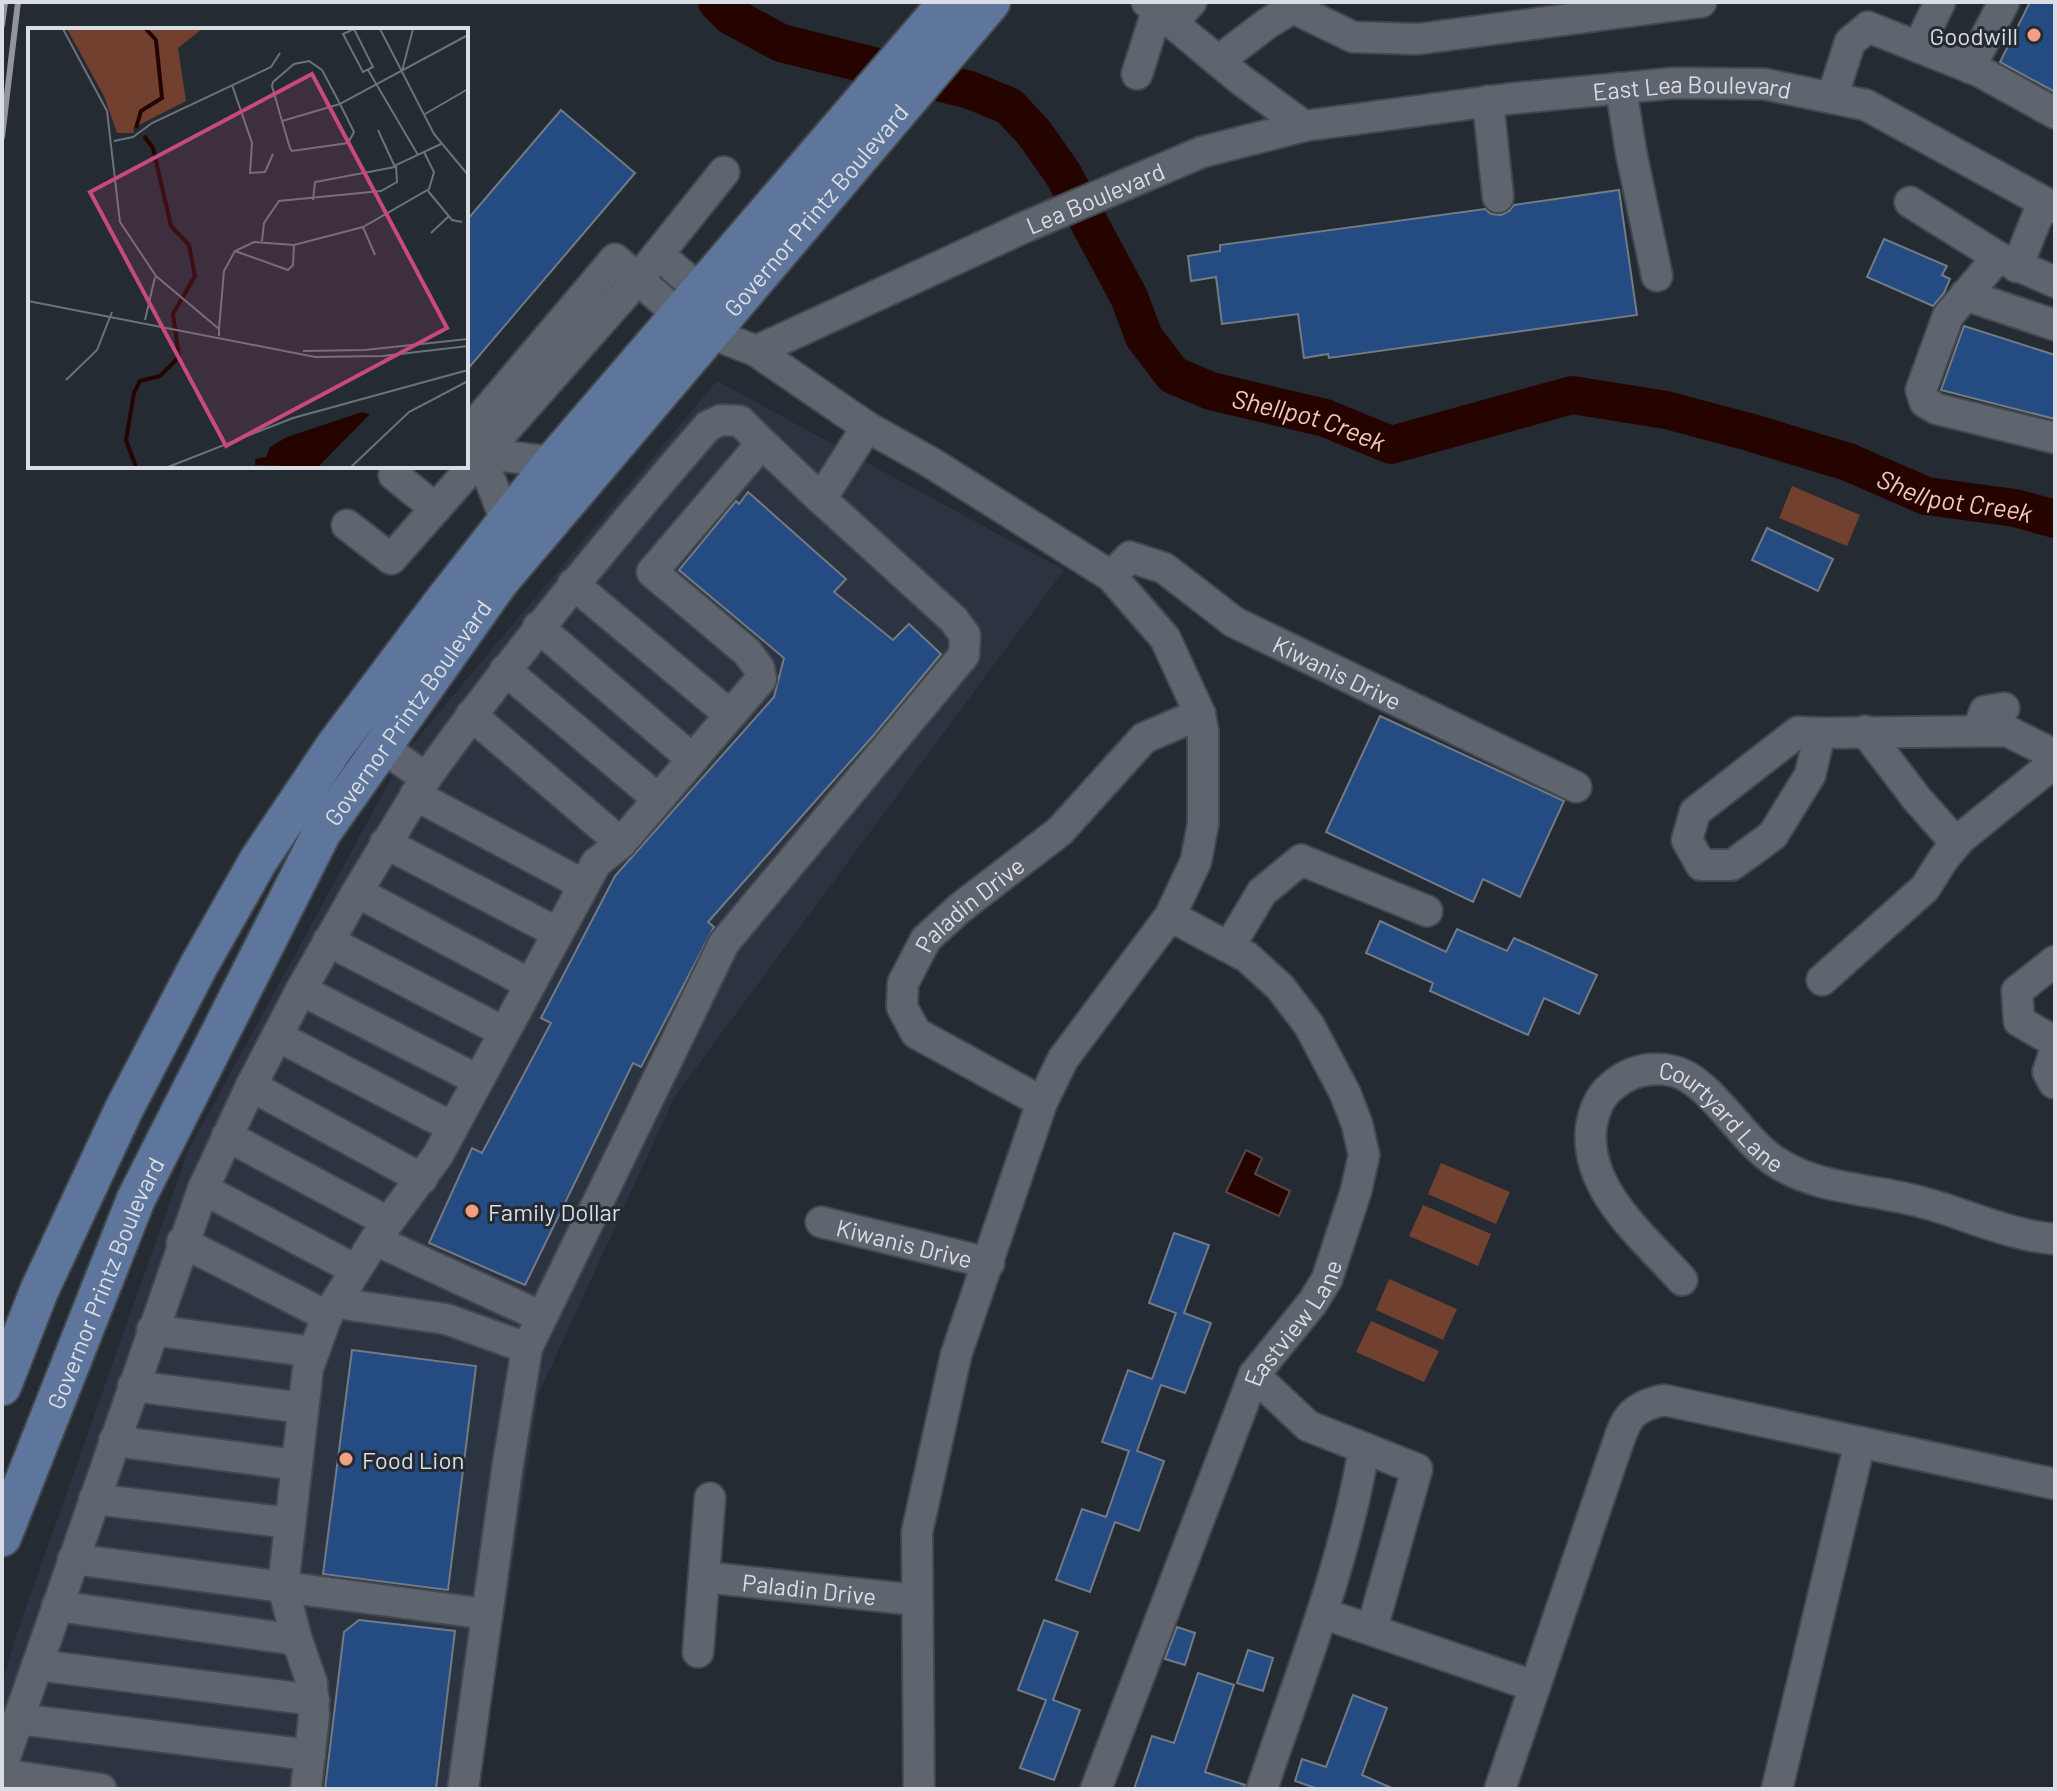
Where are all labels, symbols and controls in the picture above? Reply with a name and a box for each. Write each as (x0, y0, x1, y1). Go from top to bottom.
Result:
place label: Goodwill (1930, 21, 2018, 50)
marker: Goodwill (2025, 26, 2043, 44)
inset map (28, 28, 468, 468)
street label: East Lea Boulevard (1591, 68, 1794, 105)
street label: Governor Printz Boulevard (717, 97, 913, 322)
street label: Lea Boulevard (1021, 155, 1169, 240)
water label: Shellpot Creek (1230, 381, 1391, 457)
water label: Shellpot Creek (1873, 461, 2037, 528)
street label: Governor Printz Boulevard (317, 594, 497, 831)
street label: Kiwanis Drive (1269, 629, 1406, 715)
street label: Paladin Drive (907, 850, 1029, 957)
street label: Courtyard Lane (1657, 1054, 1789, 1178)
street label: Governor Printz Boulevard (40, 1152, 169, 1413)
place label: Family Dollar (488, 1197, 621, 1226)
marker: Family Dollar (463, 1202, 481, 1220)
street label: Kiwanis Drive (834, 1212, 976, 1273)
street label: Eastview Lane (1237, 1256, 1347, 1390)
place label: Food Lion (362, 1445, 465, 1474)
marker: Food Lion (337, 1450, 355, 1468)
street label: Paladin Drive (741, 1567, 878, 1610)

